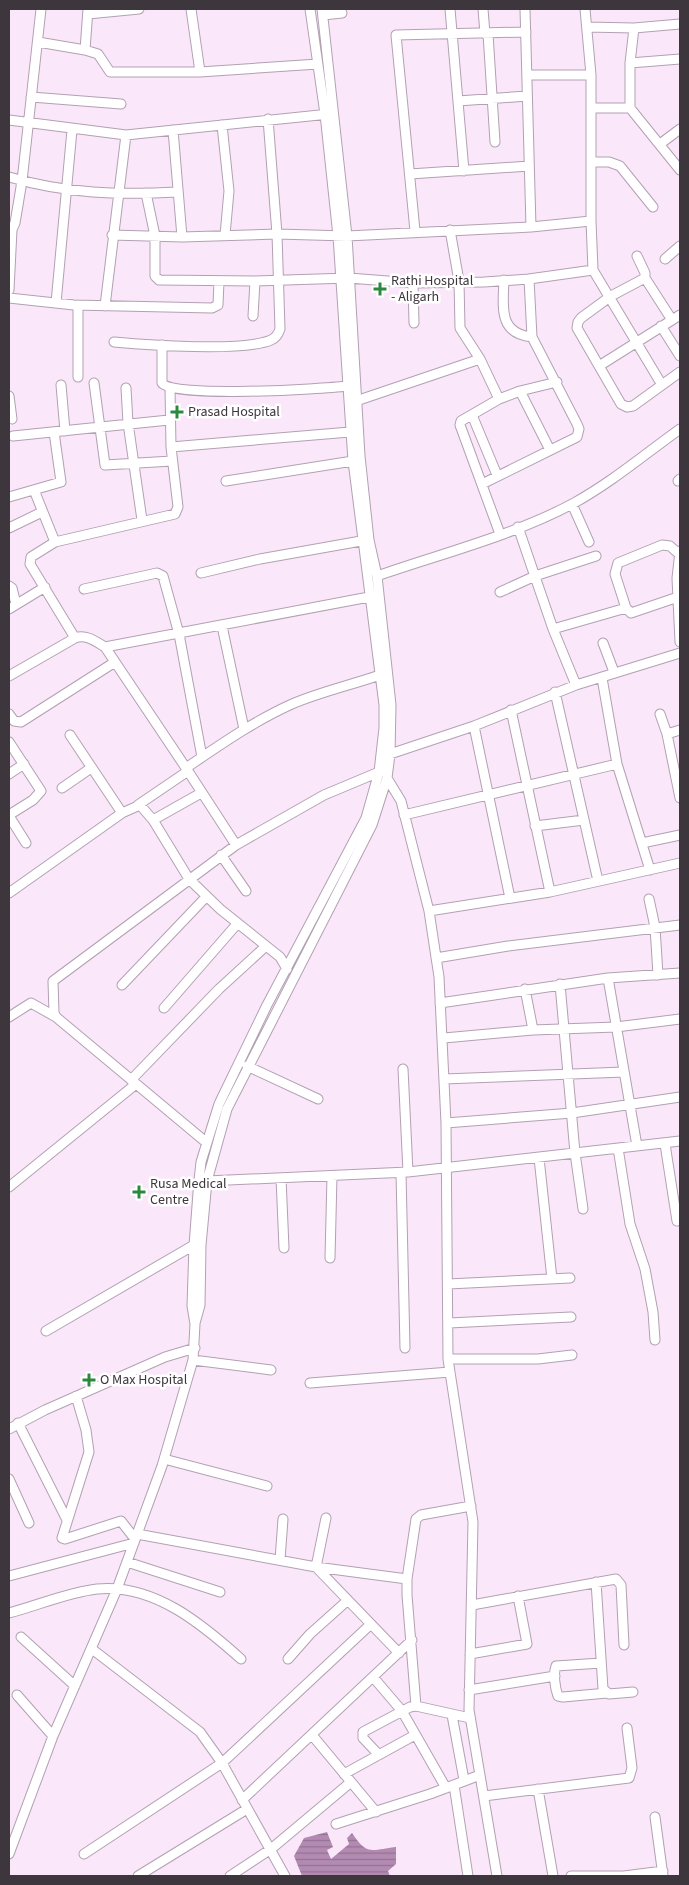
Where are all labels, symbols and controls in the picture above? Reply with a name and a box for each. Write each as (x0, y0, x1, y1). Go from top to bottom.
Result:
place label: Rathi Hospital - Aligarh (391, 271, 474, 307)
marker: Rathi Hospital - Aligarh (373, 282, 387, 296)
place label: Prasad Hospital (188, 402, 280, 422)
marker: Prasad Hospital (170, 405, 184, 419)
place label: Rusa Medical Centre (150, 1174, 227, 1210)
marker: Rusa Medical Centre (132, 1185, 146, 1199)
place label: O Max Hospital (100, 1370, 188, 1390)
marker: O Max Hospital (82, 1373, 96, 1387)

